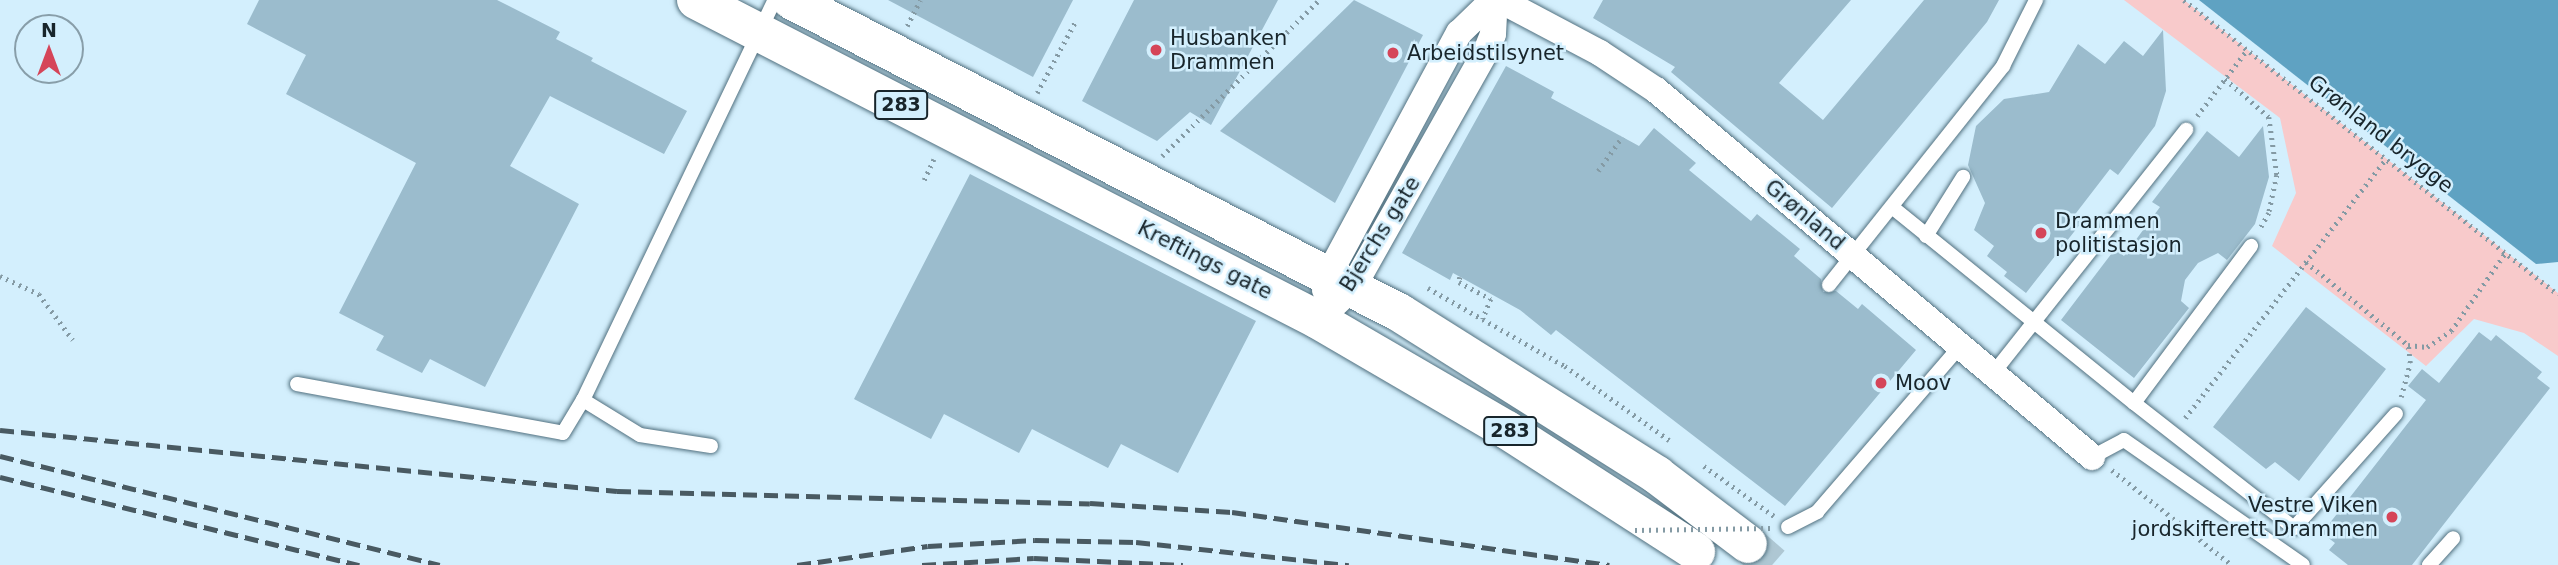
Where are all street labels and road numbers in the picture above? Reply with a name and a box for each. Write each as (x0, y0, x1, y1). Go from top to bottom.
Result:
street label: Grønland brygge (2303, 70, 2459, 198)
road number: 283 (873, 90, 929, 120)
street label: Bjerchs gate (1335, 172, 1425, 296)
street label: Grønland (1760, 174, 1850, 256)
street label: Kreftings gate (1134, 215, 1276, 305)
road number: 283 (1482, 416, 1538, 446)

